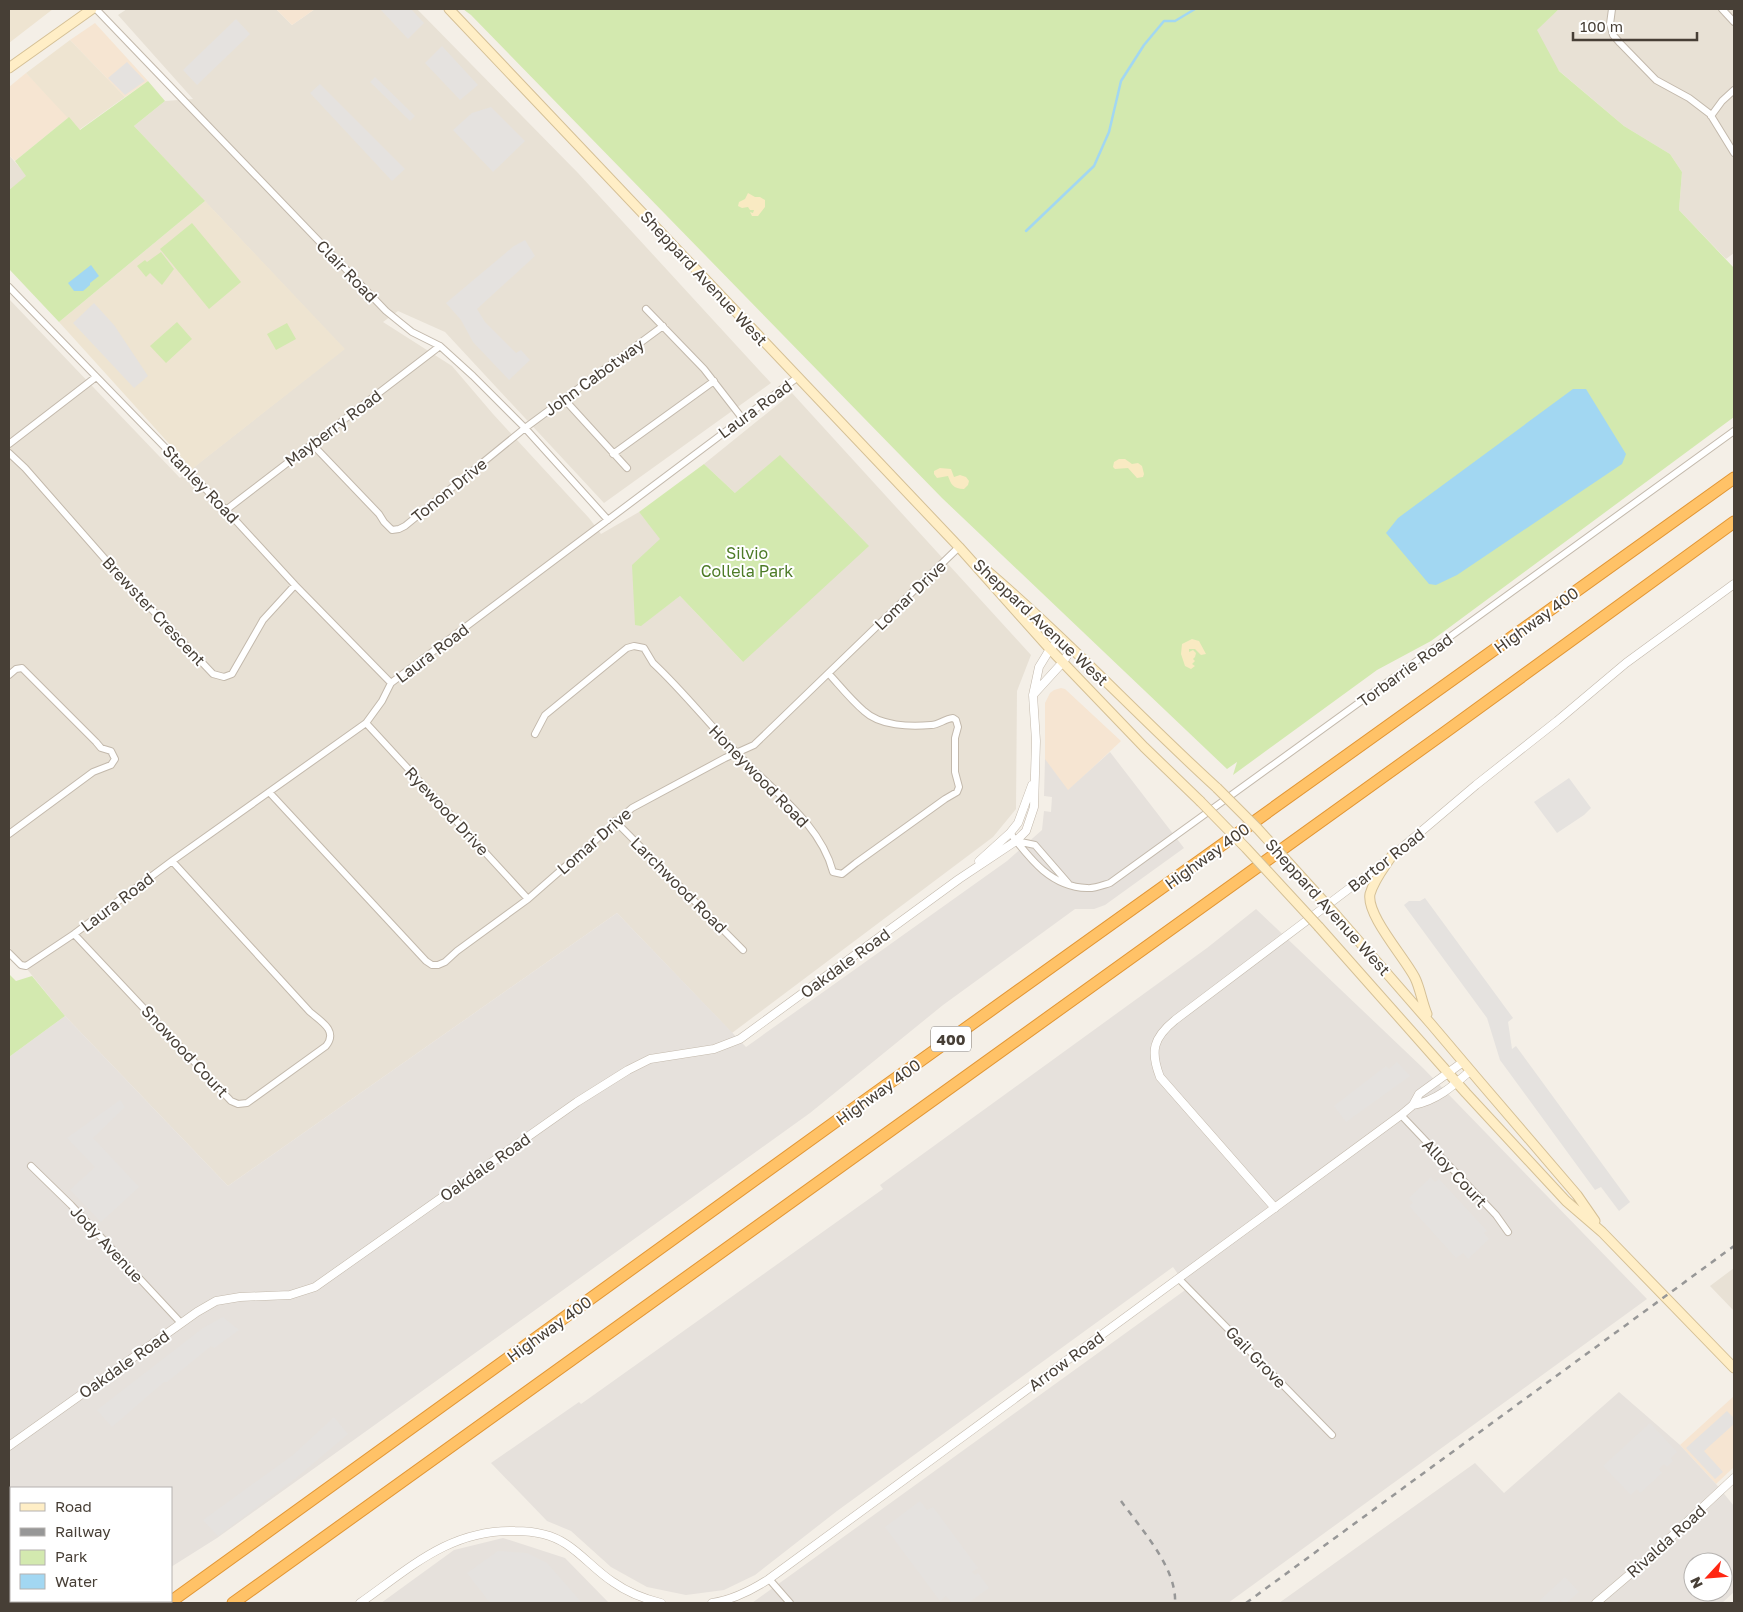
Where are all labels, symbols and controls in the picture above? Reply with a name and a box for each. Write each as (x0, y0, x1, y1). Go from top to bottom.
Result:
scale bar (1573, 10, 1697, 42)
text: 100 m (1580, 17, 1623, 35)
street label: Sheppard Avenue West (636, 206, 772, 350)
street label: Clair Road (312, 236, 382, 306)
street label: John Cabotway (540, 334, 648, 420)
street label: Laura Road (714, 376, 796, 442)
street label: Mayberry Road (281, 385, 385, 471)
street label: Stanley Road (159, 441, 243, 527)
street label: Tonon Drive (407, 454, 491, 526)
park label: Silvio Collela Park (701, 543, 793, 581)
street label: Brewster Crescent (98, 552, 210, 670)
street label: Sheppard Avenue West (969, 554, 1113, 690)
street label: Lomar Drive (870, 556, 950, 634)
street label: Highway 400 (1490, 583, 1582, 657)
street label: Laura Road (392, 619, 472, 687)
street label: Torbarrie Road (1354, 629, 1456, 711)
street label: Honeywood Road (705, 721, 813, 831)
street label: Ryewood Drive (401, 762, 493, 860)
street label: Lomar Drive (553, 803, 635, 879)
street label: Highway 400 (1161, 819, 1253, 893)
street label: Bartor Road (1344, 824, 1428, 896)
street label: Larchwood Road (627, 833, 731, 937)
street label: Sheppard Avenue West (1261, 834, 1395, 980)
street label: Laura Road (77, 868, 157, 936)
street label: Oakdale Road (796, 924, 894, 1002)
street label: Snowood Court (137, 1001, 233, 1101)
road number: 400 (931, 1026, 971, 1052)
street label: Highway 400 (832, 1055, 924, 1129)
street label: Oakdale Road (436, 1128, 534, 1206)
street label: Alloy Court (1418, 1135, 1492, 1211)
street label: Jody Avenue (66, 1201, 148, 1287)
street label: Highway 400 (503, 1292, 595, 1366)
street label: Gail Grove (1222, 1322, 1290, 1392)
street label: Oakdale Road (75, 1325, 173, 1403)
street label: Arrow Road (1024, 1327, 1108, 1395)
legend (10, 1487, 172, 1602)
text: Road (55, 1497, 92, 1515)
street label: Rivalda Road (1622, 1500, 1710, 1582)
text: Railway (55, 1522, 111, 1540)
text: Park (55, 1547, 88, 1565)
north arrow (1683, 1552, 1733, 1602)
text: Water (55, 1572, 98, 1590)
text: N (1686, 1574, 1706, 1591)

